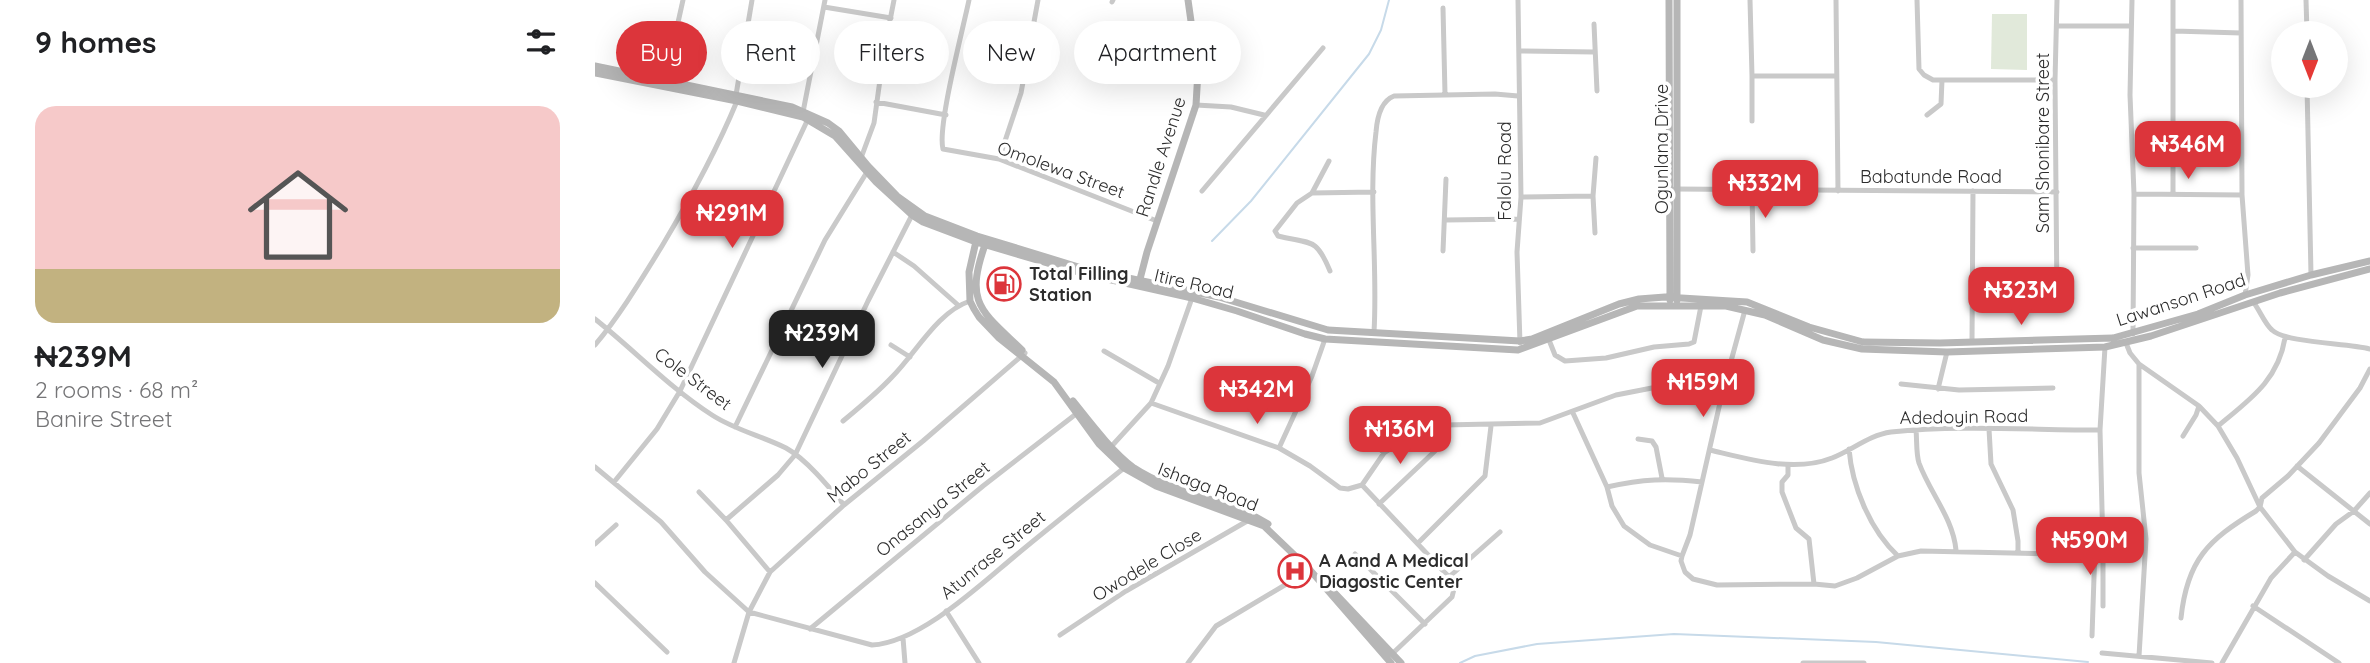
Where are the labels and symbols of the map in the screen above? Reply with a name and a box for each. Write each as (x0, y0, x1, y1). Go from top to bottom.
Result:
north arrow (2271, 21, 2349, 98)
street label: Sam Shonibare Street (2031, 53, 2054, 233)
street label: Ogunlana Drive (1650, 84, 1673, 214)
street label: Randle Avenue (1130, 94, 1191, 220)
street label: Falolu Road (1493, 121, 1516, 221)
pin: ₦346M (2139, 122, 2237, 181)
street label: Omolewa Street (994, 136, 1128, 203)
pin: ₦332M (1716, 160, 1814, 220)
street label: Babatunde Road (1860, 165, 2002, 188)
pin: ₦291M (683, 190, 781, 250)
place label: Total Filling Station (1029, 262, 1128, 306)
street label: Itire Road (1152, 263, 1236, 304)
fuel station icon: Total Filling Station (985, 265, 1023, 303)
pin: ₦323M (1972, 268, 2070, 327)
street label: Lawanson Road (2113, 268, 2248, 331)
pin: ₦239M (773, 310, 871, 370)
street label: Cole Street (650, 342, 737, 415)
pin: ₦159M (1654, 360, 1752, 419)
pin: ₦342M (1208, 366, 1306, 426)
street label: Adedoyin Road (1900, 404, 2028, 429)
pin: ₦136M (1351, 406, 1449, 466)
street label: Mabo Street (822, 426, 915, 508)
street label: Onasanya Street (871, 456, 994, 562)
street label: Ishaga Road (1155, 457, 1262, 516)
street label: Atunrase Street (935, 505, 1050, 604)
pin: ₦590M (2041, 518, 2139, 577)
street label: Owodele Close (1088, 523, 1206, 606)
place label: A Aand A Medical Diagostic Center (1319, 549, 1469, 593)
hospital icon: A Aand A Medical Diagostic Center (1276, 552, 1314, 590)

